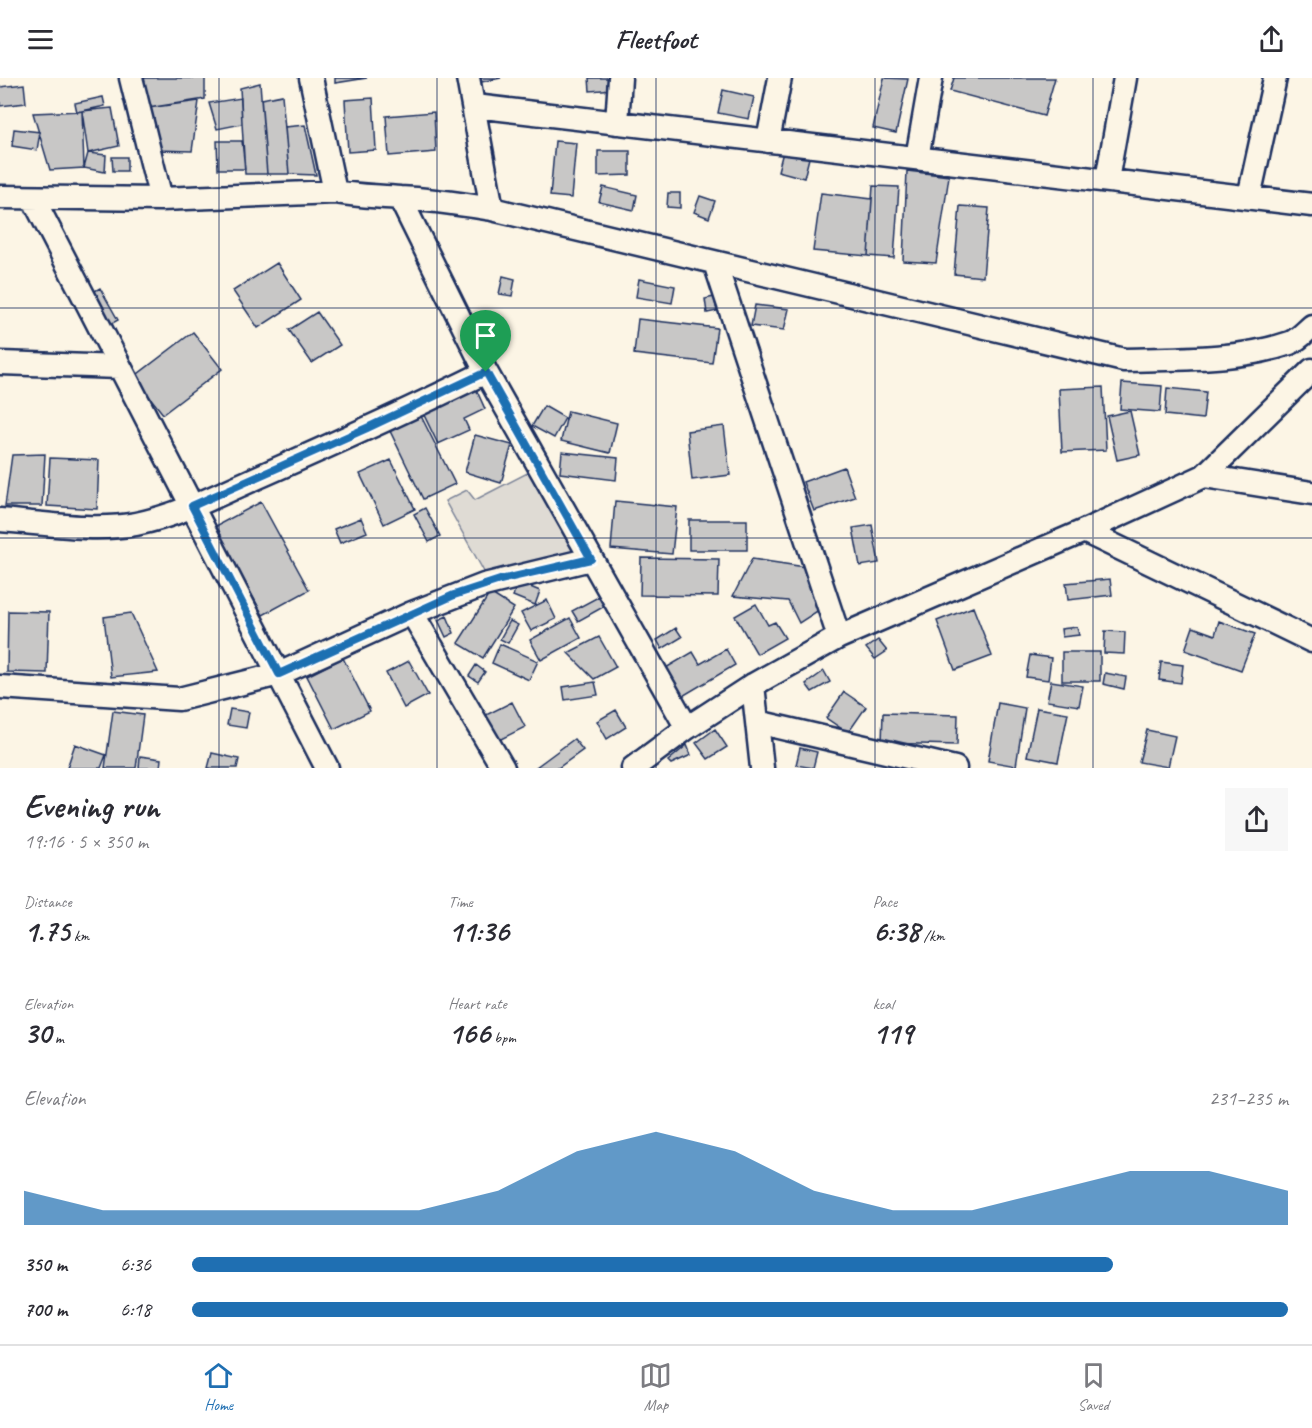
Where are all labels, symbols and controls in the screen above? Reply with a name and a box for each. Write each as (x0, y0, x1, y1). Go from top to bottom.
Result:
text: Fleetfoot (615, 22, 697, 56)
icon: menu (24, 23, 57, 56)
icon: share (1255, 23, 1288, 56)
pin (460, 310, 511, 372)
icon: arrive (469, 319, 502, 352)
text: Evening run (24, 785, 159, 827)
button: share (1225, 788, 1288, 851)
text: 19:16 · 5 × 350 m (24, 829, 148, 854)
text: Distance (24, 892, 72, 912)
text: Time (448, 892, 473, 912)
text: Pace (873, 892, 897, 912)
text: 1.75 (24, 912, 70, 950)
text: 11:36 (448, 912, 509, 950)
text: 6:38 (873, 912, 920, 950)
text: km (70, 926, 89, 946)
text: /km (920, 926, 945, 946)
text: Elevation (24, 994, 73, 1014)
text: Heart rate (448, 994, 507, 1014)
text: kcal (873, 994, 894, 1014)
text: 30 (24, 1014, 51, 1052)
text: 166 (448, 1014, 490, 1052)
text: 119 (873, 1014, 913, 1052)
text: m (51, 1028, 64, 1048)
text: bpm (490, 1028, 516, 1048)
text: Elevation (24, 1086, 86, 1111)
text: 231–235 m (1209, 1086, 1288, 1111)
text: 350 m (24, 1252, 67, 1277)
text: 6:36 (120, 1252, 151, 1277)
text: 700 m (24, 1297, 67, 1322)
text: 6:18 (120, 1297, 151, 1322)
tab: Home (202, 1359, 235, 1415)
tab: Map (639, 1359, 672, 1415)
tab: Saved (1077, 1359, 1110, 1415)

